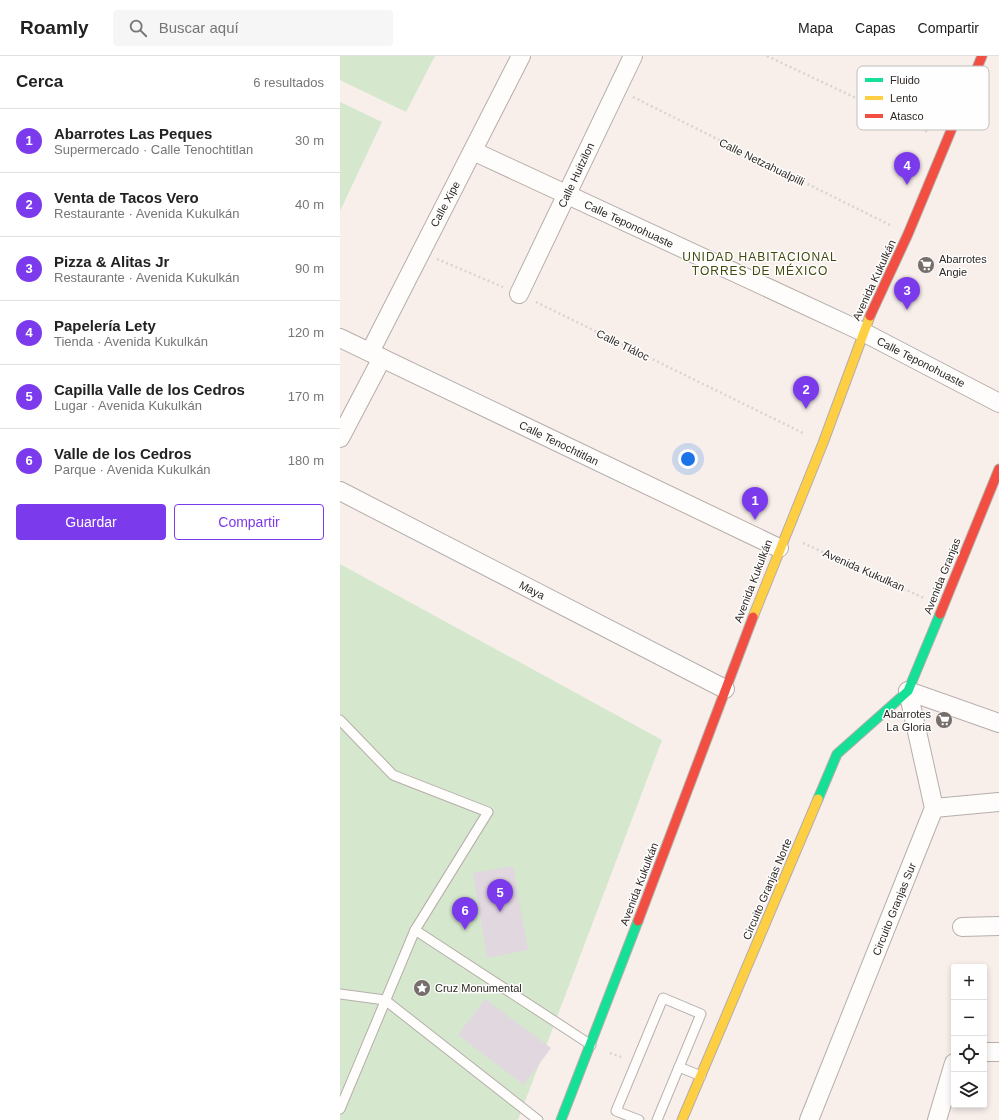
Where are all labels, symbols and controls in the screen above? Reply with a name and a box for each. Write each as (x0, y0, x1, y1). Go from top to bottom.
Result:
search box (113, 10, 393, 46)
text: Roamly (20, 17, 89, 38)
icon: search (127, 17, 149, 39)
text: Buscar aquí (159, 19, 239, 36)
text: Mapa (798, 20, 833, 36)
text: Capas (855, 20, 896, 36)
text: Compartir (918, 20, 979, 36)
legend (857, 66, 989, 130)
text: Cerca (16, 72, 63, 91)
text: Fluido (890, 74, 920, 86)
text: 6 resultados (253, 75, 324, 90)
text: Lento (890, 92, 918, 104)
text: Atasco (890, 110, 924, 122)
text: Abarrotes Las Peques (54, 125, 212, 142)
text: 1 (25, 133, 33, 148)
text: 30 m (295, 133, 324, 148)
street label: Calle Netzahualpilli (717, 136, 807, 188)
street label: Calle Huitzilon (556, 141, 596, 209)
text: Supermercado · Calle Tenochtitlan (54, 142, 253, 157)
pin: 4 (894, 152, 920, 185)
street label: Calle Xipe (428, 179, 462, 229)
text: Venta de Tacos Vero (54, 189, 199, 206)
text: 2 (25, 197, 33, 212)
text: 40 m (295, 197, 324, 212)
street label: Calle Teponohuaste (582, 198, 676, 250)
text: Restaurante · Avenida Kukulkán (54, 206, 240, 221)
street label: Avenida Kukulkán (850, 238, 898, 322)
district label: UNIDAD HABITACIONAL TORRES DE MÉXICO (682, 250, 838, 278)
text: Pizza & Alitas Jr (54, 253, 169, 270)
place label: Abarrotes Angie (939, 253, 987, 278)
supermarket icon: Abarrotes Angie (916, 255, 936, 275)
text: 3 (25, 261, 33, 276)
text: 90 m (295, 261, 324, 276)
text: Restaurante · Avenida Kukulkán (54, 270, 240, 285)
pin: 3 (894, 277, 920, 310)
text: Papelería Lety (54, 317, 156, 334)
text: 4 (25, 325, 33, 340)
text: 120 m (288, 325, 324, 340)
street label: Calle Tláloc (595, 327, 652, 363)
text: Tienda · Avenida Kukulkán (54, 334, 208, 349)
street label: Calle Teponohuaste (875, 335, 967, 389)
pin: 2 (793, 376, 819, 409)
text: Capilla Valle de los Cedros (54, 381, 245, 398)
text: 5 (25, 389, 33, 404)
text: 170 m (288, 389, 324, 404)
text: Lugar · Avenida Kukulkán (54, 398, 202, 413)
street label: Calle Tenochtitlan (517, 419, 601, 467)
text: Valle de los Cedros (54, 445, 192, 462)
your location (678, 449, 698, 469)
text: 6 (25, 453, 33, 468)
text: 180 m (288, 453, 324, 468)
text: Parque · Avenida Kukulkán (54, 462, 211, 477)
pin: 1 (742, 487, 768, 520)
button: Guardar (16, 504, 166, 540)
button: Compartir (174, 504, 324, 540)
street label: Avenida Granjas (921, 536, 963, 616)
street label: Avenida Kukulkán (732, 538, 774, 624)
street label: Avenida Kukulkan (821, 547, 907, 593)
street label: Maya (517, 579, 547, 602)
place label: Abarrotes La Gloria (883, 708, 932, 733)
supermarket icon: Abarrotes La Gloria (934, 710, 954, 730)
street label: Circuito Granjas Norte (740, 837, 794, 941)
street label: Avenida Kukulkán (618, 841, 660, 927)
street label: Circuito Granjas Sur (870, 861, 918, 957)
pin: 5 (487, 879, 513, 912)
pin: 6 (452, 897, 478, 930)
map controls (951, 964, 987, 1108)
button: + (951, 964, 987, 1000)
place icon: Cruz Monumental (412, 978, 432, 998)
place label: Cruz Monumental (435, 982, 522, 994)
button: − (951, 1000, 987, 1036)
button: locate (951, 1036, 987, 1072)
button: layers (951, 1072, 987, 1108)

